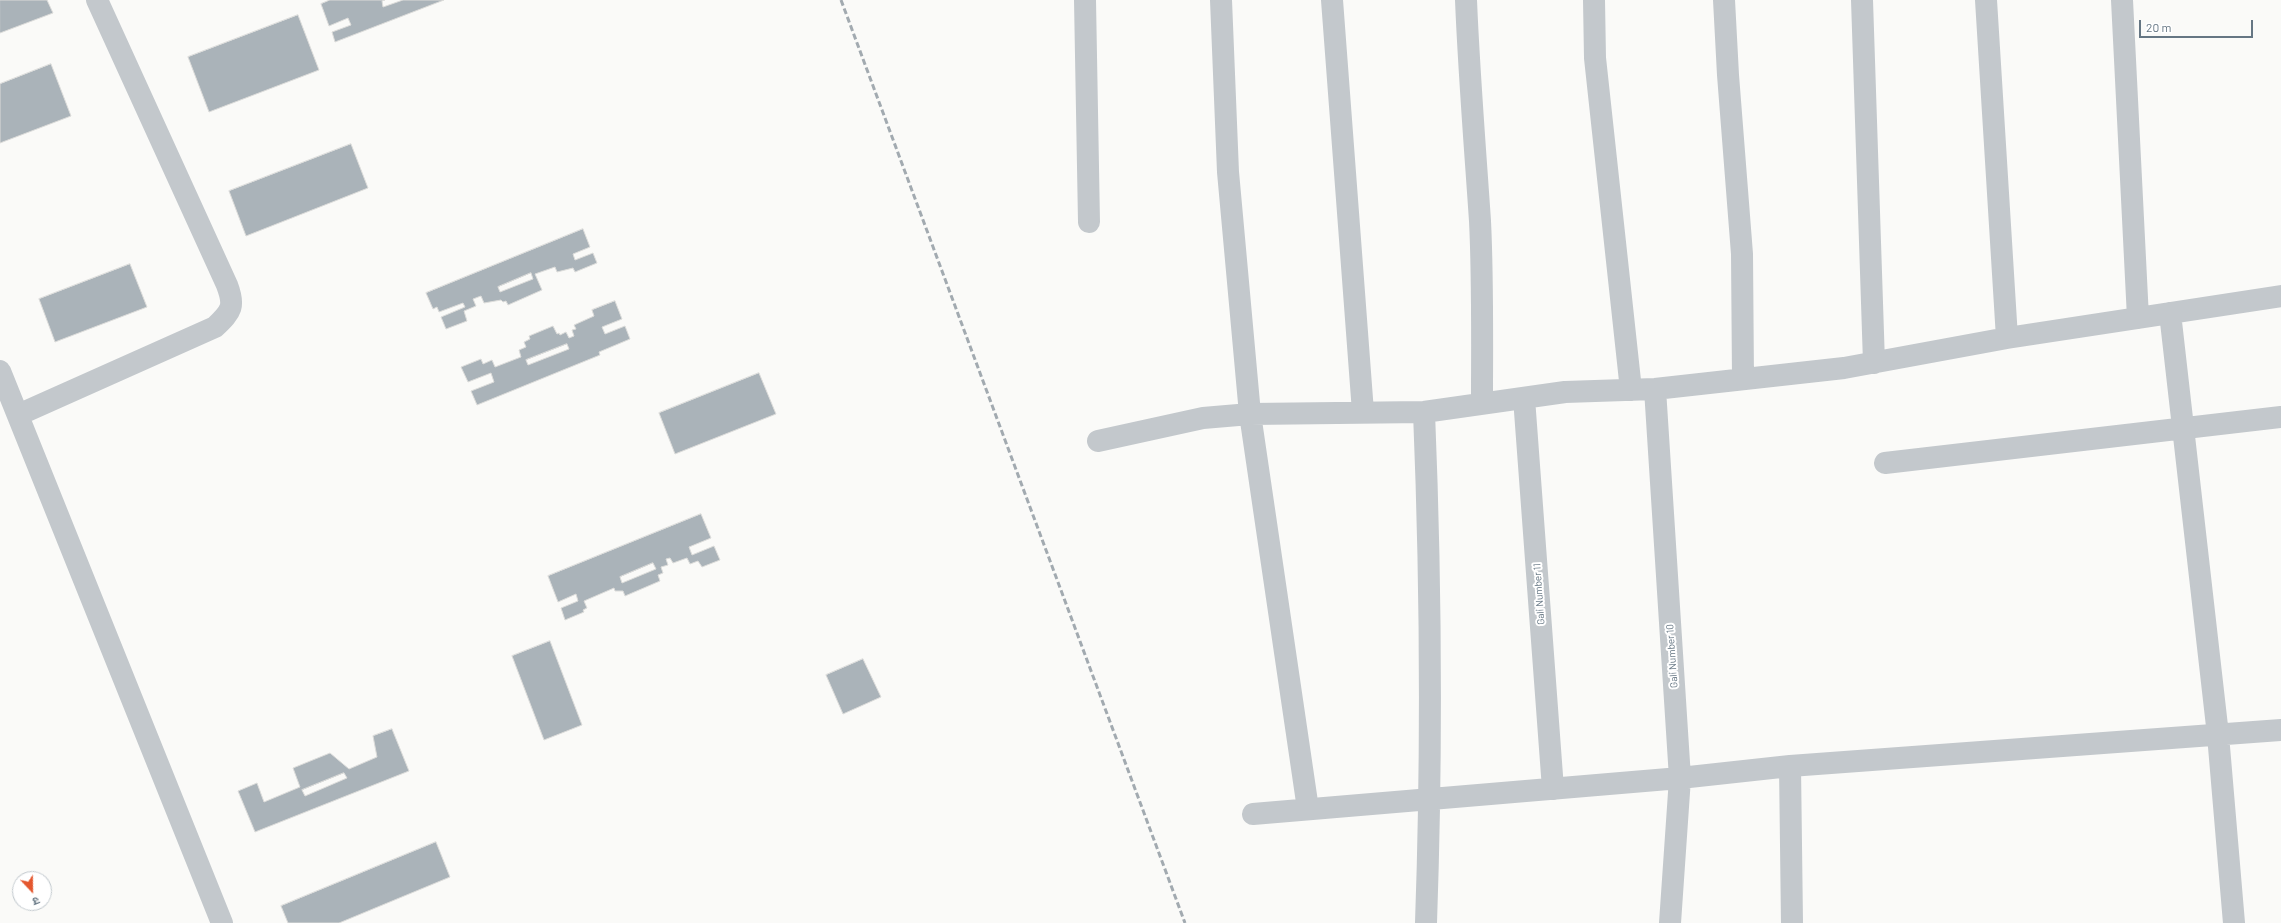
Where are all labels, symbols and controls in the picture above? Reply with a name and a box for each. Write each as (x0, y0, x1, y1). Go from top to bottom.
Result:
scale bar (2141, 12, 2255, 38)
text: 20 m (2146, 20, 2172, 34)
street label: Gali Number 11 (1531, 563, 1547, 625)
street label: Gali Number 10 (1664, 624, 1680, 688)
north arrow (12, 871, 52, 911)
text: उ (31, 894, 42, 909)

